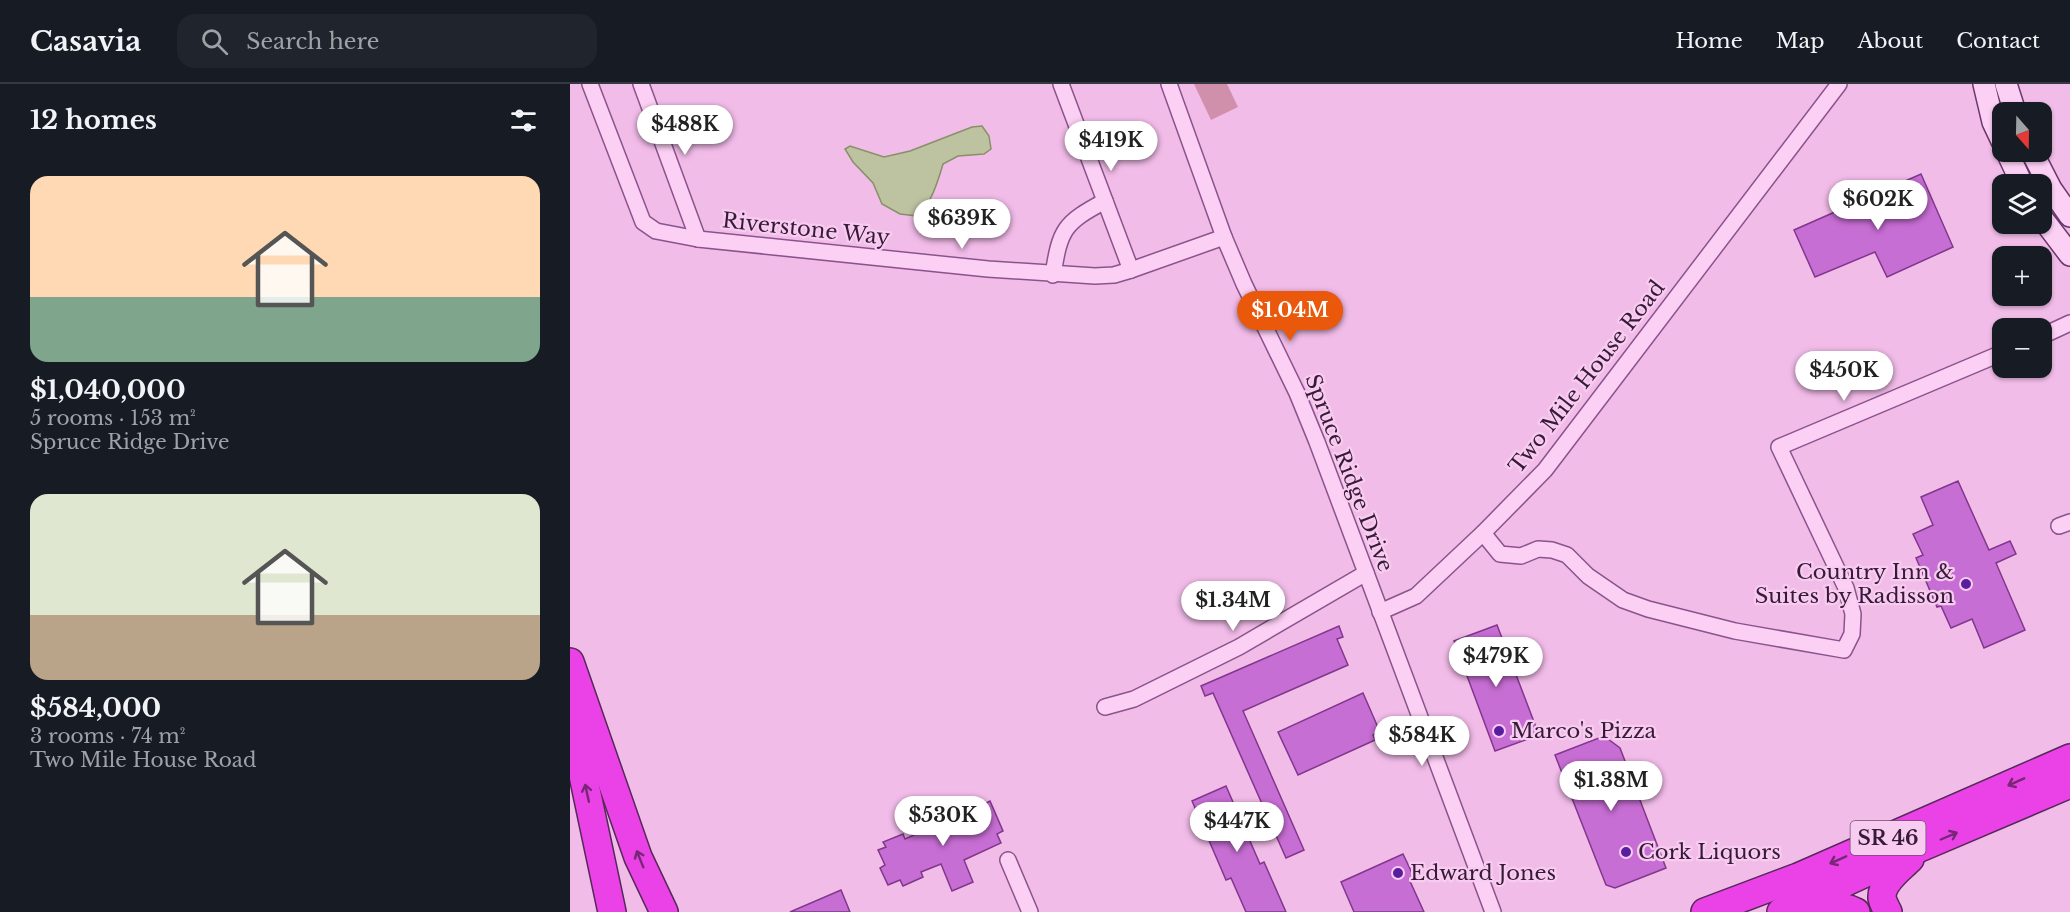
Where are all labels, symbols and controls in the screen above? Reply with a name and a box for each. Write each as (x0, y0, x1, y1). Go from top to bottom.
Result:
search box (177, 14, 597, 68)
text: Casavia (30, 24, 141, 59)
icon: search (198, 25, 231, 58)
text: Search here (246, 28, 379, 55)
text: Home (1676, 28, 1743, 54)
text: Map (1776, 28, 1824, 54)
text: About (1857, 28, 1923, 54)
text: Contact (1956, 28, 2040, 54)
north arrow (1992, 102, 2052, 162)
map controls (1992, 102, 2052, 378)
text: 12 homes (30, 104, 157, 136)
icon: filters (507, 104, 540, 137)
pin: $488K (643, 105, 727, 156)
text: $488K (651, 112, 719, 136)
pin: $419K (1069, 121, 1153, 172)
text: $419K (1079, 128, 1143, 152)
button: layers (1992, 174, 2052, 234)
pin: $602K (1836, 180, 1920, 231)
text: $602K (1843, 187, 1913, 211)
pin: $639K (920, 199, 1004, 250)
text: $639K (927, 206, 997, 230)
street label: Riverstone Way (721, 207, 892, 251)
icon: home (231, 215, 339, 323)
button: + (1992, 246, 2052, 306)
street label: Two Mile House Road (1504, 275, 1670, 479)
pin: $1.04M (1241, 291, 1339, 342)
text: $1.04M (1251, 298, 1329, 322)
button: − (1992, 318, 2052, 378)
pin: $450K (1802, 351, 1886, 402)
text: $450K (1809, 358, 1879, 382)
street label: Spruce Ridge Drive (1299, 371, 1399, 575)
text: $1,040,000 (30, 374, 186, 406)
text: 5 rooms · 153 m² (30, 406, 196, 430)
text: Spruce Ridge Drive (30, 430, 230, 454)
icon: home (231, 533, 339, 641)
place label: Country Inn & Suites by Radisson (1755, 559, 1954, 609)
marker: Country Inn & Suites by Radisson (1959, 577, 1973, 591)
pin: $1.34M (1184, 581, 1282, 632)
text: $1.34M (1195, 588, 1271, 612)
pin: $479K (1454, 637, 1538, 688)
text: $479K (1463, 644, 1529, 668)
text: $584,000 (30, 692, 161, 724)
pin: $584K (1380, 716, 1464, 767)
place label: Marco's Pizza (1511, 718, 1657, 744)
text: $584K (1388, 723, 1456, 747)
text: 3 rooms · 74 m² (30, 724, 186, 748)
marker: Marco's Pizza (1492, 724, 1506, 738)
text: Two Mile House Road (30, 748, 256, 772)
pin: $1.38M (1562, 761, 1660, 812)
text: $1.38M (1573, 768, 1649, 792)
one-way arrow (2008, 776, 2026, 788)
one-way arrow (580, 784, 592, 803)
pin: $530K (901, 796, 985, 847)
pin: $447K (1195, 802, 1279, 853)
text: $530K (908, 803, 978, 827)
text: $447K (1204, 809, 1270, 833)
road number: SR 46 (1850, 821, 1926, 855)
one-way arrow (1940, 830, 1958, 841)
place label: Cork Liquors (1638, 839, 1781, 865)
marker: Cork Liquors (1619, 845, 1633, 859)
one-way arrow (634, 850, 645, 868)
one-way arrow (1829, 855, 1848, 866)
place label: Edward Jones (1410, 860, 1556, 886)
marker: Edward Jones (1391, 866, 1405, 880)

